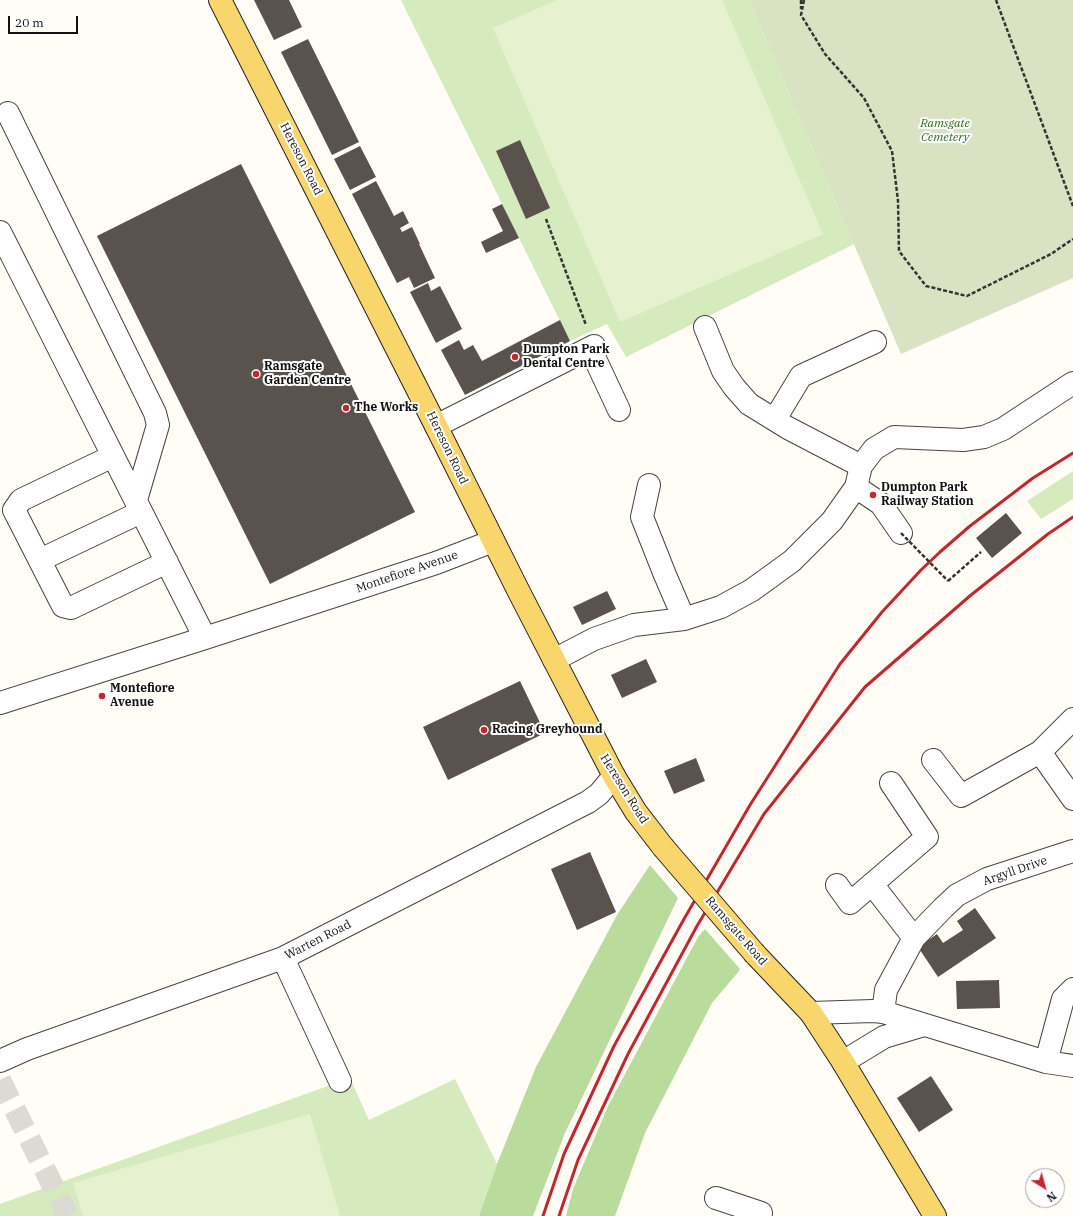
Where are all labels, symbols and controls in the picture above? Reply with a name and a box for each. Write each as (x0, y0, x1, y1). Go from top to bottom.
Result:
scale bar (10, 8, 80, 34)
text: 20 m (15, 15, 44, 30)
park label: Ramsgate Cemetery (920, 117, 970, 145)
street label: Hereson Road (277, 120, 325, 198)
place label: Dumpton Park Dental Centre (523, 343, 609, 371)
marker: Dumpton Park Dental Centre (510, 352, 520, 362)
place label: Ramsgate Garden Centre (264, 360, 351, 388)
marker: Ramsgate Garden Centre (251, 369, 261, 379)
place label: The Works (354, 401, 418, 415)
marker: The Works (341, 403, 351, 413)
street label: Hereson Road (423, 409, 471, 487)
place label: Dumpton Park Railway Station (881, 481, 974, 509)
marker: Dumpton Park Railway Station (868, 490, 878, 500)
street label: Montefiore Avenue (354, 548, 460, 596)
place label: Montefiore Avenue (110, 682, 175, 710)
marker: Montefiore Avenue (97, 691, 107, 701)
place label: Racing Greyhound (492, 723, 603, 737)
marker: Racing Greyhound (479, 725, 489, 735)
street label: Hereson Road (597, 752, 651, 826)
street label: Argyll Drive (981, 853, 1049, 889)
street label: Ramsgate Road (702, 894, 770, 968)
street label: Warten Road (282, 917, 354, 963)
north arrow (1025, 1168, 1065, 1208)
text: N (1044, 1189, 1059, 1205)

